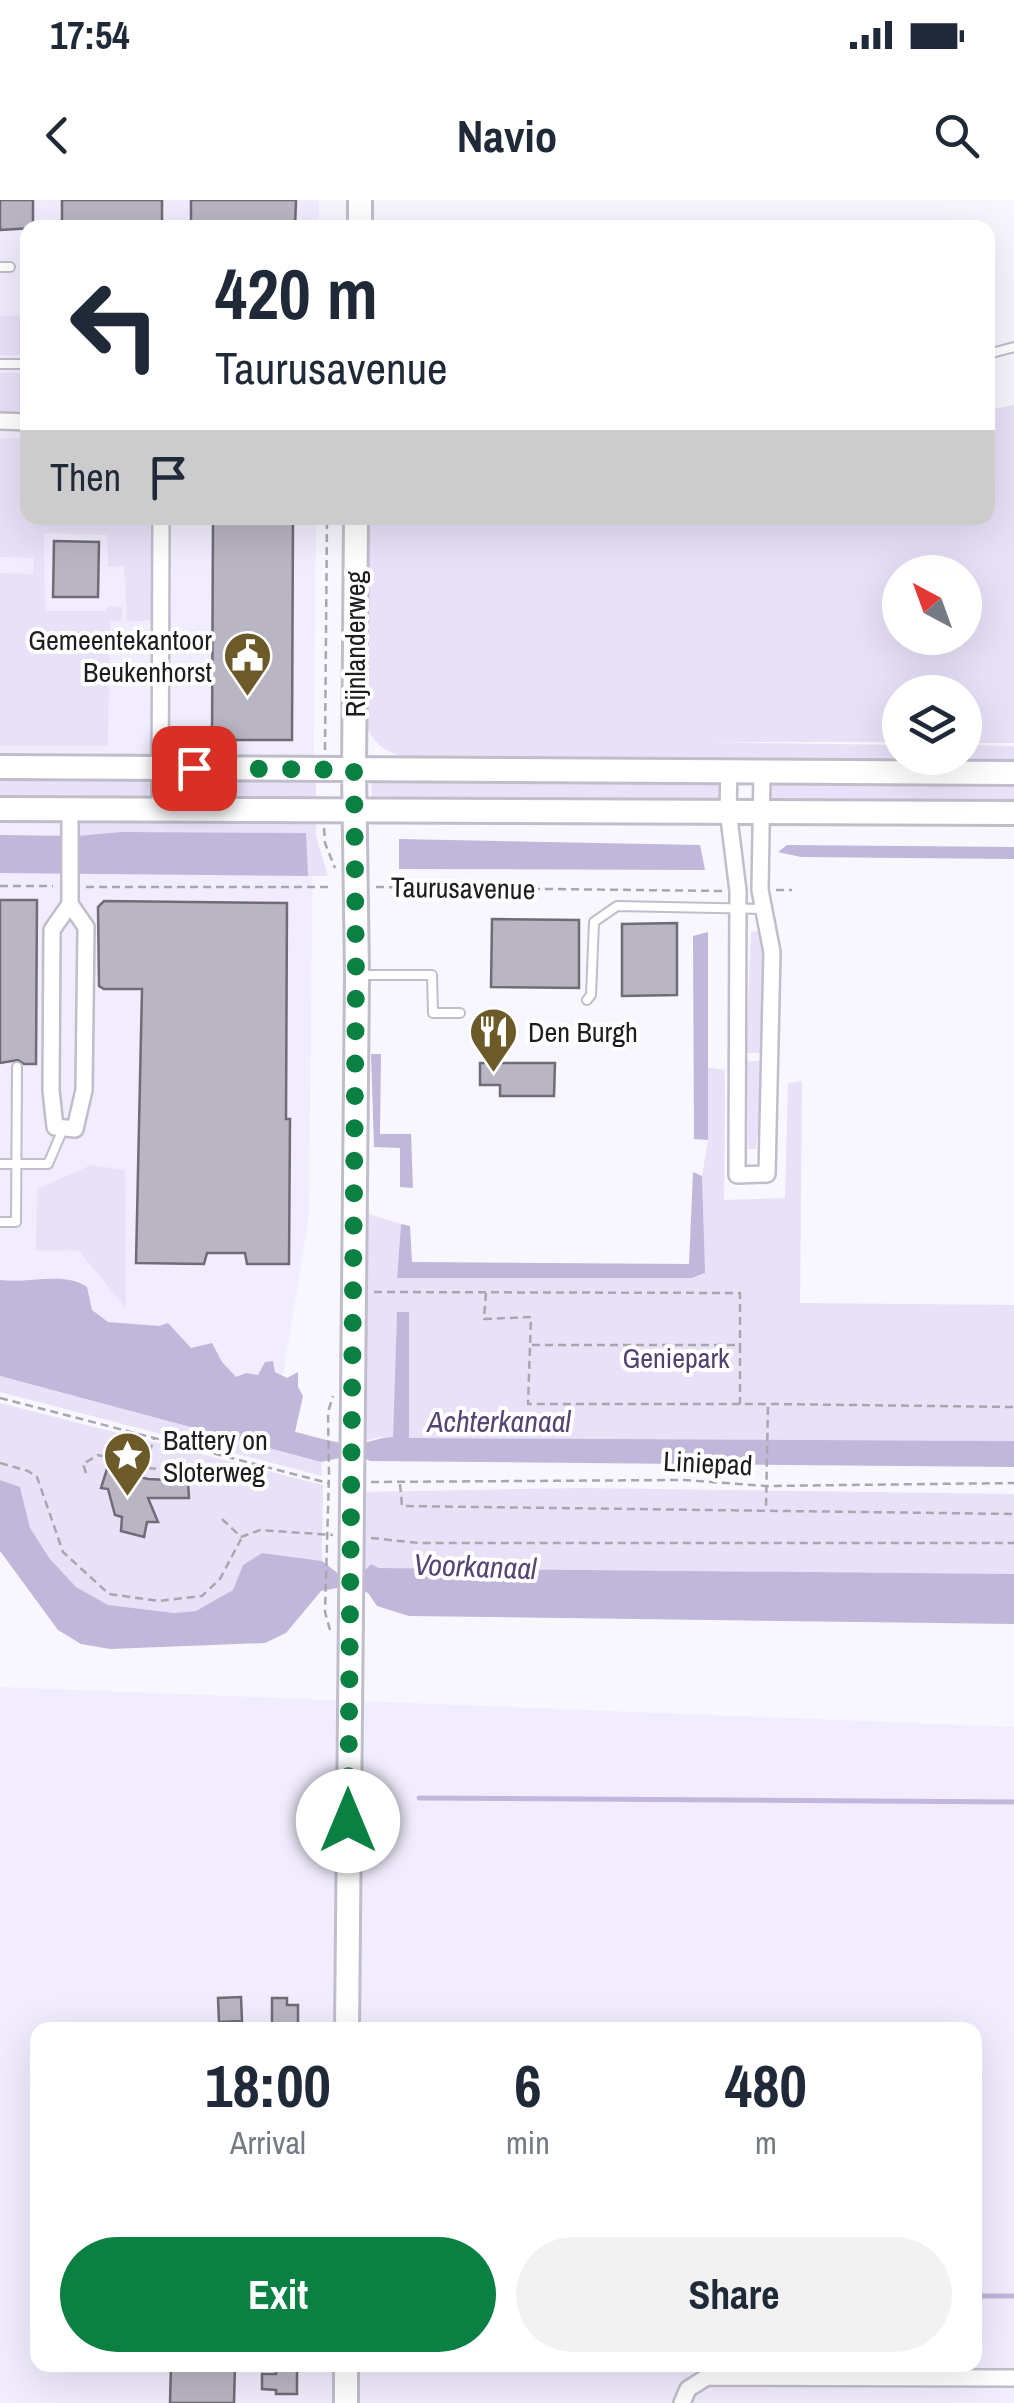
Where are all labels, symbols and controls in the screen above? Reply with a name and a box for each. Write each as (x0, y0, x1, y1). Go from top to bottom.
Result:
text: 17:54 (50, 10, 130, 61)
text: Navio (457, 105, 557, 166)
icon: back (30, 108, 85, 163)
icon: search (929, 108, 984, 163)
text: 420 m (215, 247, 378, 341)
icon: left (50, 260, 180, 390)
text: Taurusavenue (215, 337, 448, 398)
icon: arrive (141, 450, 196, 505)
text: Then (50, 452, 121, 503)
north arrow (882, 555, 982, 655)
map controls (882, 555, 982, 775)
street label: Rijnlanderweg (336, 570, 374, 717)
place label: Gemeentekantoor Beukenhorst (28, 621, 212, 691)
public building icon: Gemeentekantoor Beukenhorst (221, 630, 273, 698)
button: layers (882, 675, 982, 775)
pin (152, 726, 237, 811)
icon: arrive (167, 741, 222, 796)
street label: Taurusavenue (390, 868, 536, 908)
restaurant icon: Den Burgh (467, 1006, 519, 1074)
place label: Den Burgh (528, 1013, 638, 1051)
park label: Geniepark (622, 1339, 730, 1377)
water label: Achterkanaal (425, 1401, 571, 1441)
place label: Battery on Sloterweg (163, 1421, 268, 1491)
place icon: Battery on Sloterweg (102, 1430, 154, 1498)
street label: Liniepad (662, 1442, 754, 1484)
water label: Voorkanaal (413, 1544, 538, 1588)
position arrow (296, 1769, 400, 1873)
text: 18:00 (205, 2045, 331, 2126)
text: 6 (514, 2045, 542, 2126)
text: 480 (725, 2045, 807, 2126)
text: Arrival (230, 2121, 306, 2164)
text: min (506, 2121, 550, 2164)
text: m (755, 2121, 777, 2164)
button: Exit (60, 2237, 496, 2352)
button: Share (516, 2237, 952, 2352)

